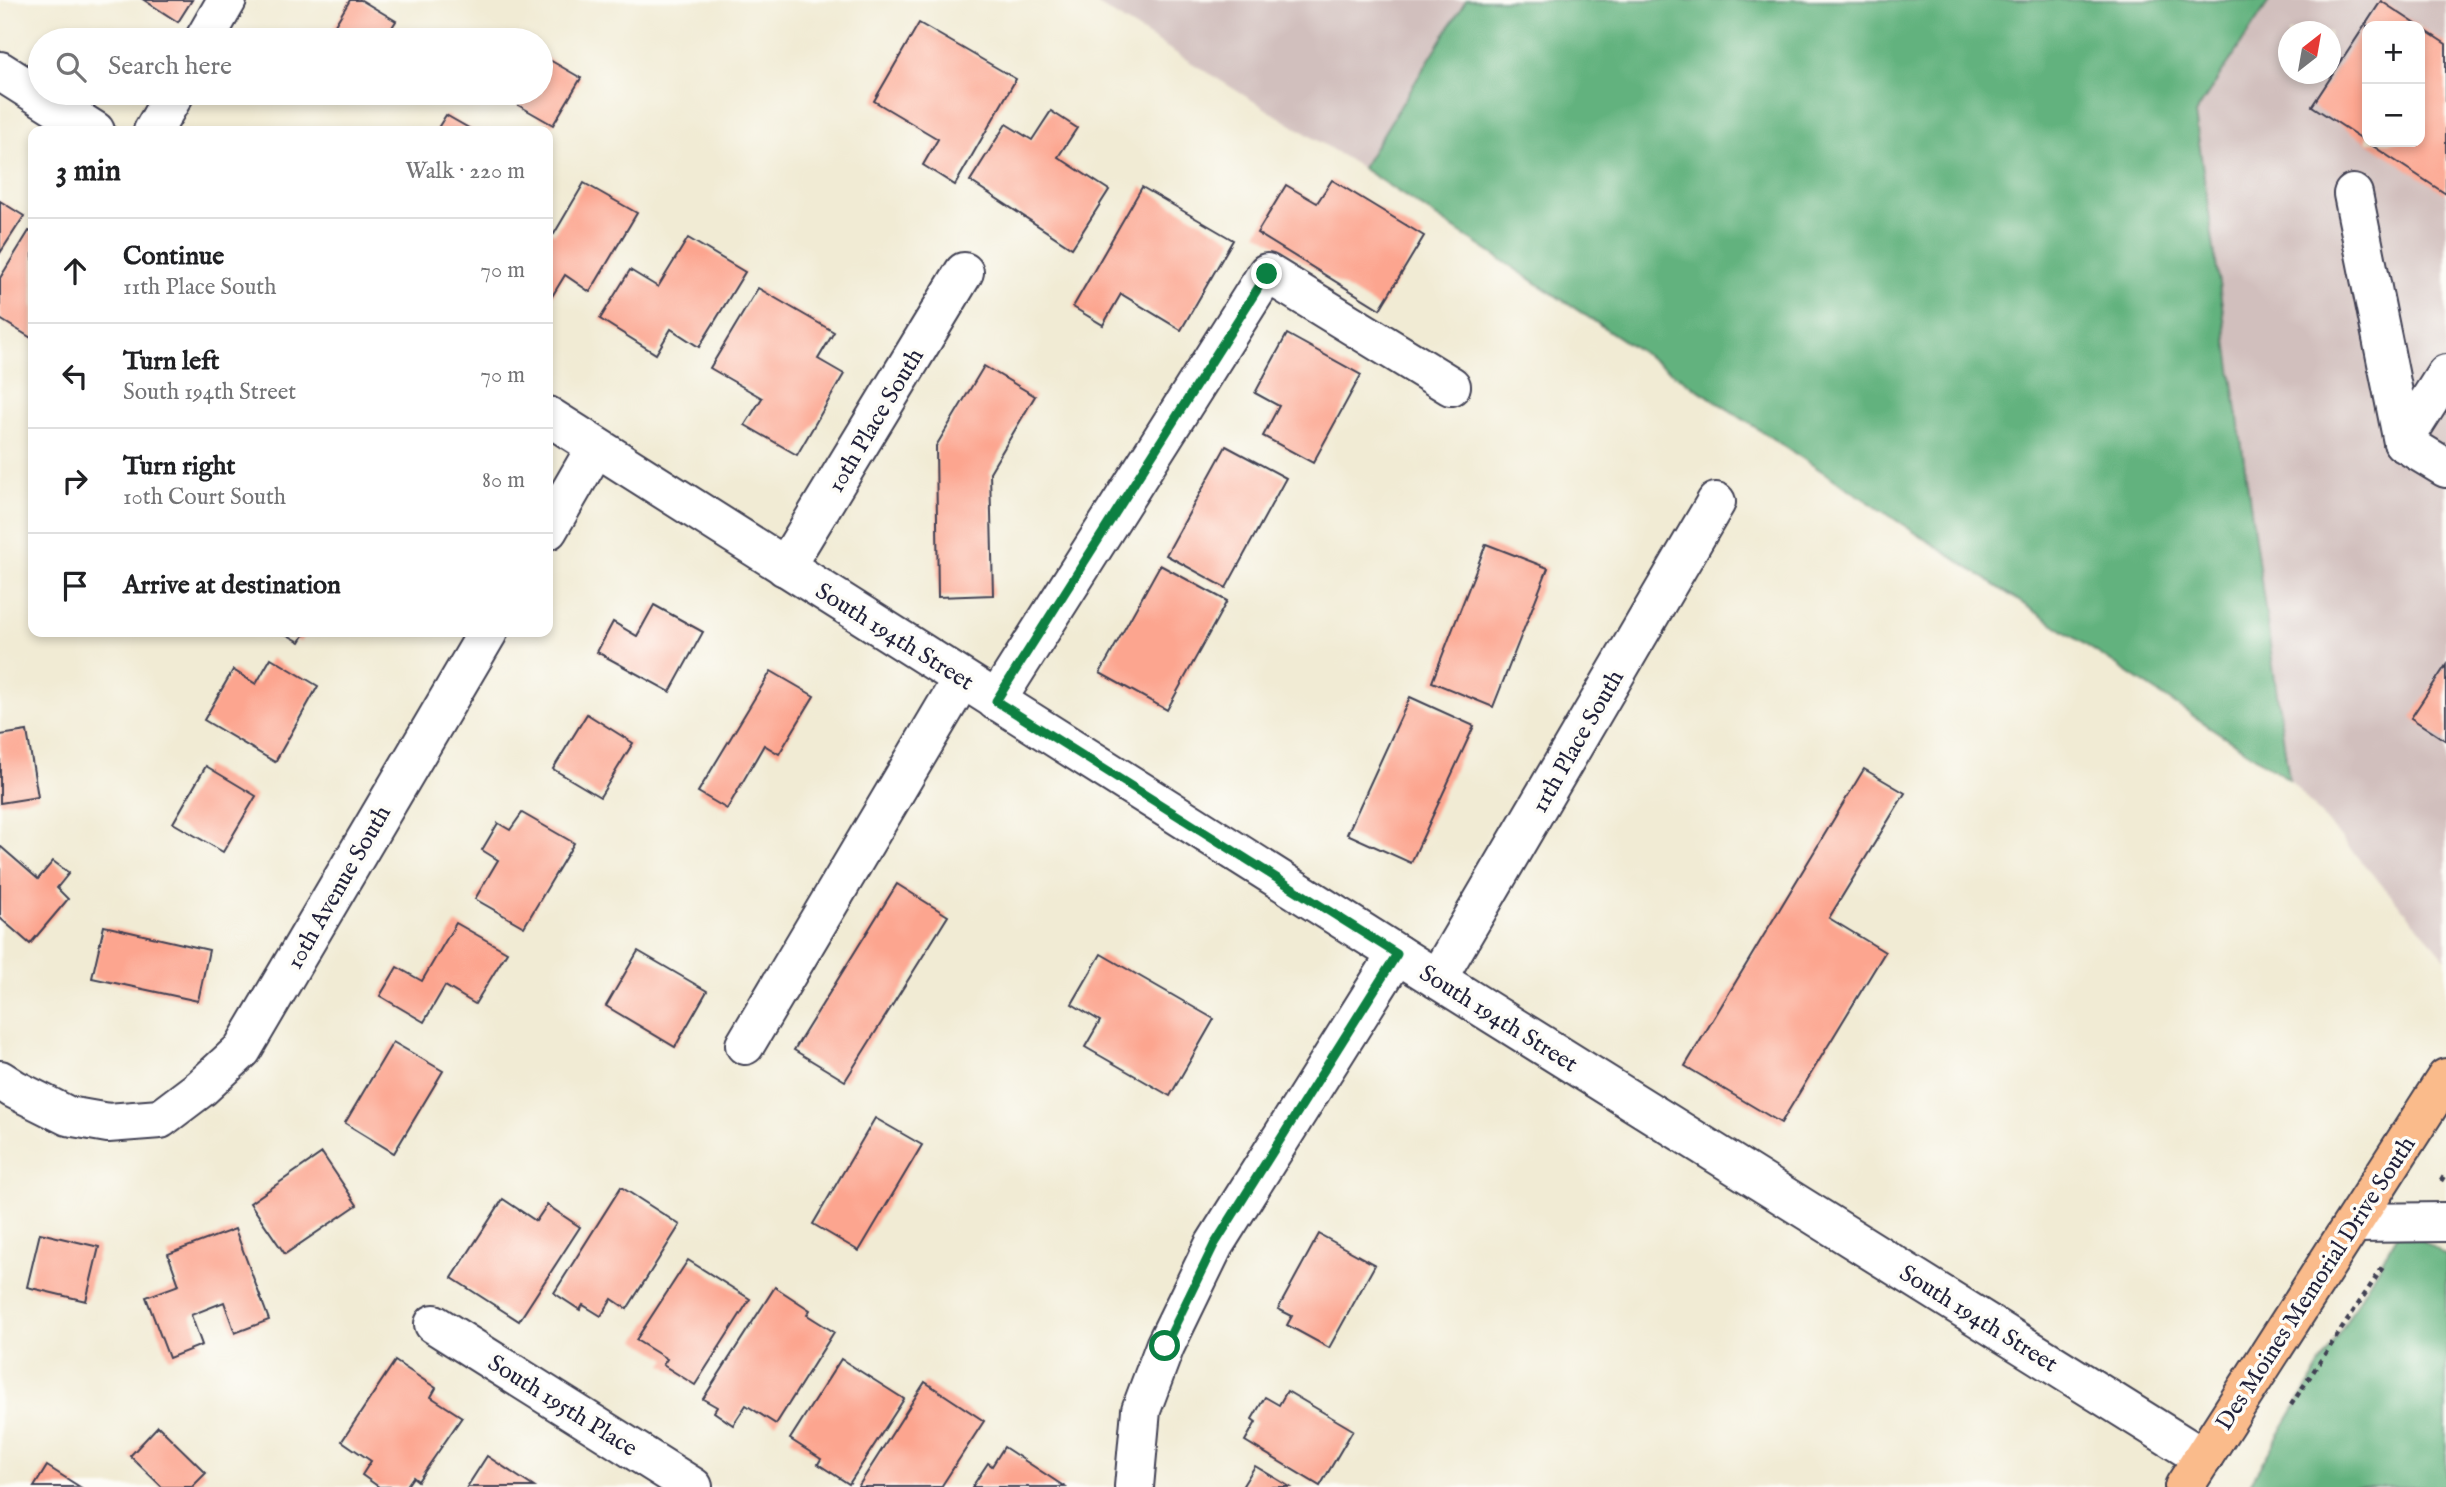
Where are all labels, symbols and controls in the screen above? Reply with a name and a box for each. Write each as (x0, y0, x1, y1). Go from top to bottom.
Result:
north arrow (2278, 21, 2341, 84)
map controls (2362, 21, 2425, 147)
button: + (2362, 21, 2425, 84)
search box (28, 28, 553, 105)
icon: search (52, 48, 90, 86)
text: Search here (108, 50, 232, 83)
button: − (2362, 84, 2425, 147)
text: 3 min (56, 153, 121, 191)
text: Walk · 220 m (405, 157, 525, 186)
text: Continue (123, 240, 224, 273)
icon: ahead (56, 252, 94, 290)
text: 70 m (480, 256, 525, 285)
route end (1251, 258, 1282, 289)
text: 11th Place South (123, 273, 276, 302)
street label: 10th Place South (821, 343, 932, 499)
text: Turn left (123, 345, 220, 378)
icon: left (56, 357, 94, 395)
text: 70 m (480, 361, 525, 390)
text: South 194th Street (123, 378, 296, 407)
text: Turn right (123, 450, 236, 483)
icon: right (56, 462, 94, 500)
text: 80 m (482, 466, 525, 495)
text: 10th Court South (123, 483, 286, 512)
icon: arrive (56, 567, 94, 605)
text: Arrive at destination (123, 569, 341, 602)
street label: South 194th Street (809, 576, 979, 698)
street label: 11th Place South (1525, 664, 1632, 819)
street label: 10th Avenue South (280, 800, 399, 975)
street label: South 194th Street (1413, 958, 1583, 1080)
street label: Des Moines Memorial Drive South (2209, 1131, 2423, 1437)
street label: South 194th Street (1893, 1258, 2063, 1380)
route start (1149, 1330, 1180, 1361)
street label: South 195th Place (482, 1348, 643, 1465)

